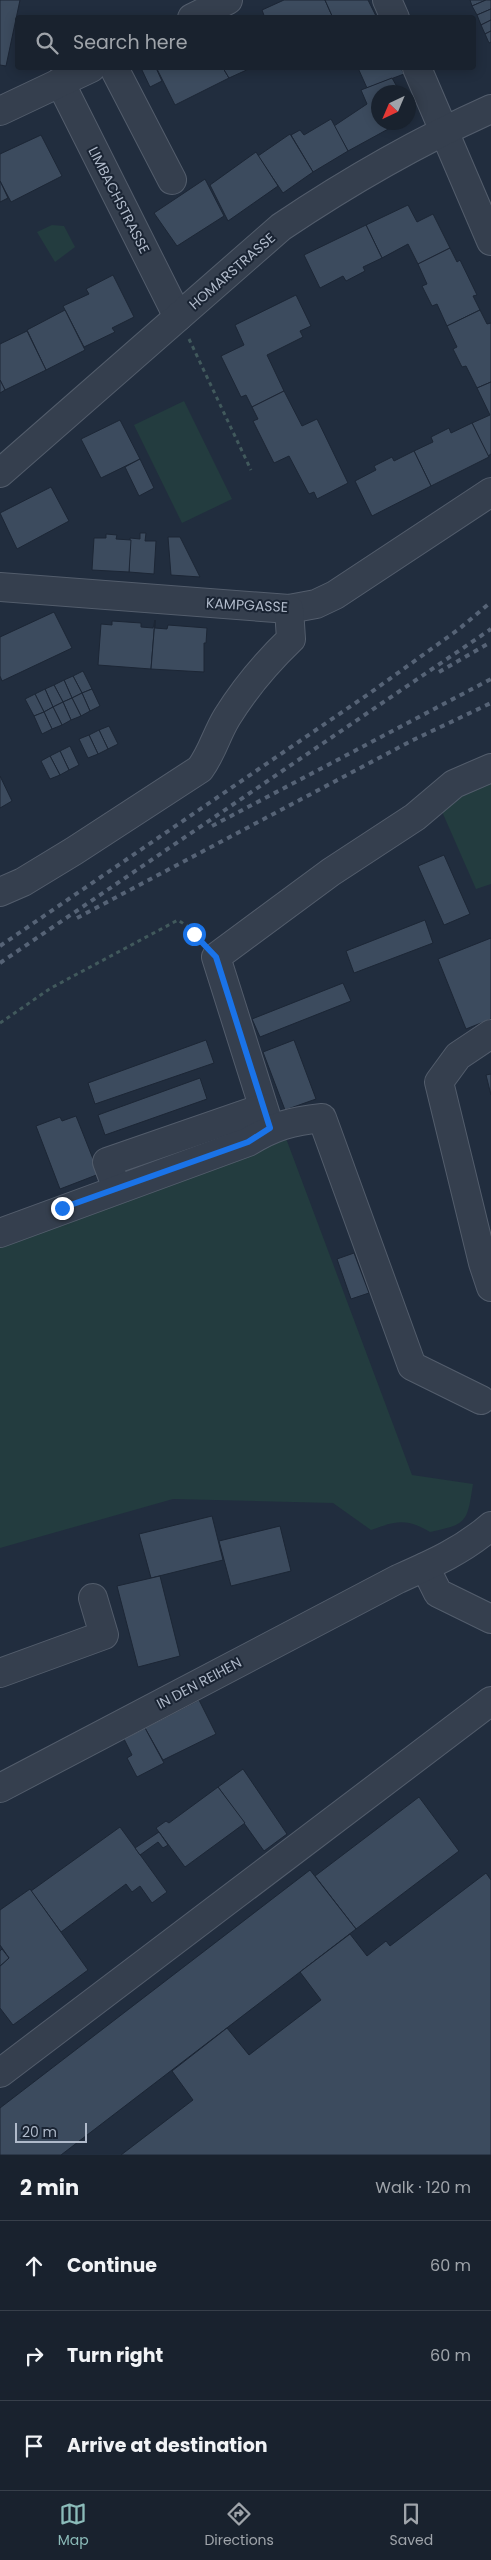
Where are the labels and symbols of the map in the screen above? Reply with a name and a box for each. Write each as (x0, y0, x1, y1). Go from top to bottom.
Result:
north arrow (371, 85, 416, 130)
street label: LIMBACHSTRASSE (83, 143, 155, 257)
street label: HOMARSTRASSE (185, 228, 279, 314)
street label: KAMPGASSE (206, 593, 288, 617)
route start (183, 923, 206, 946)
route end (51, 1197, 74, 1220)
street label: IN DEN REIHEN (153, 1652, 245, 1714)
scale bar (15, 2120, 88, 2143)

